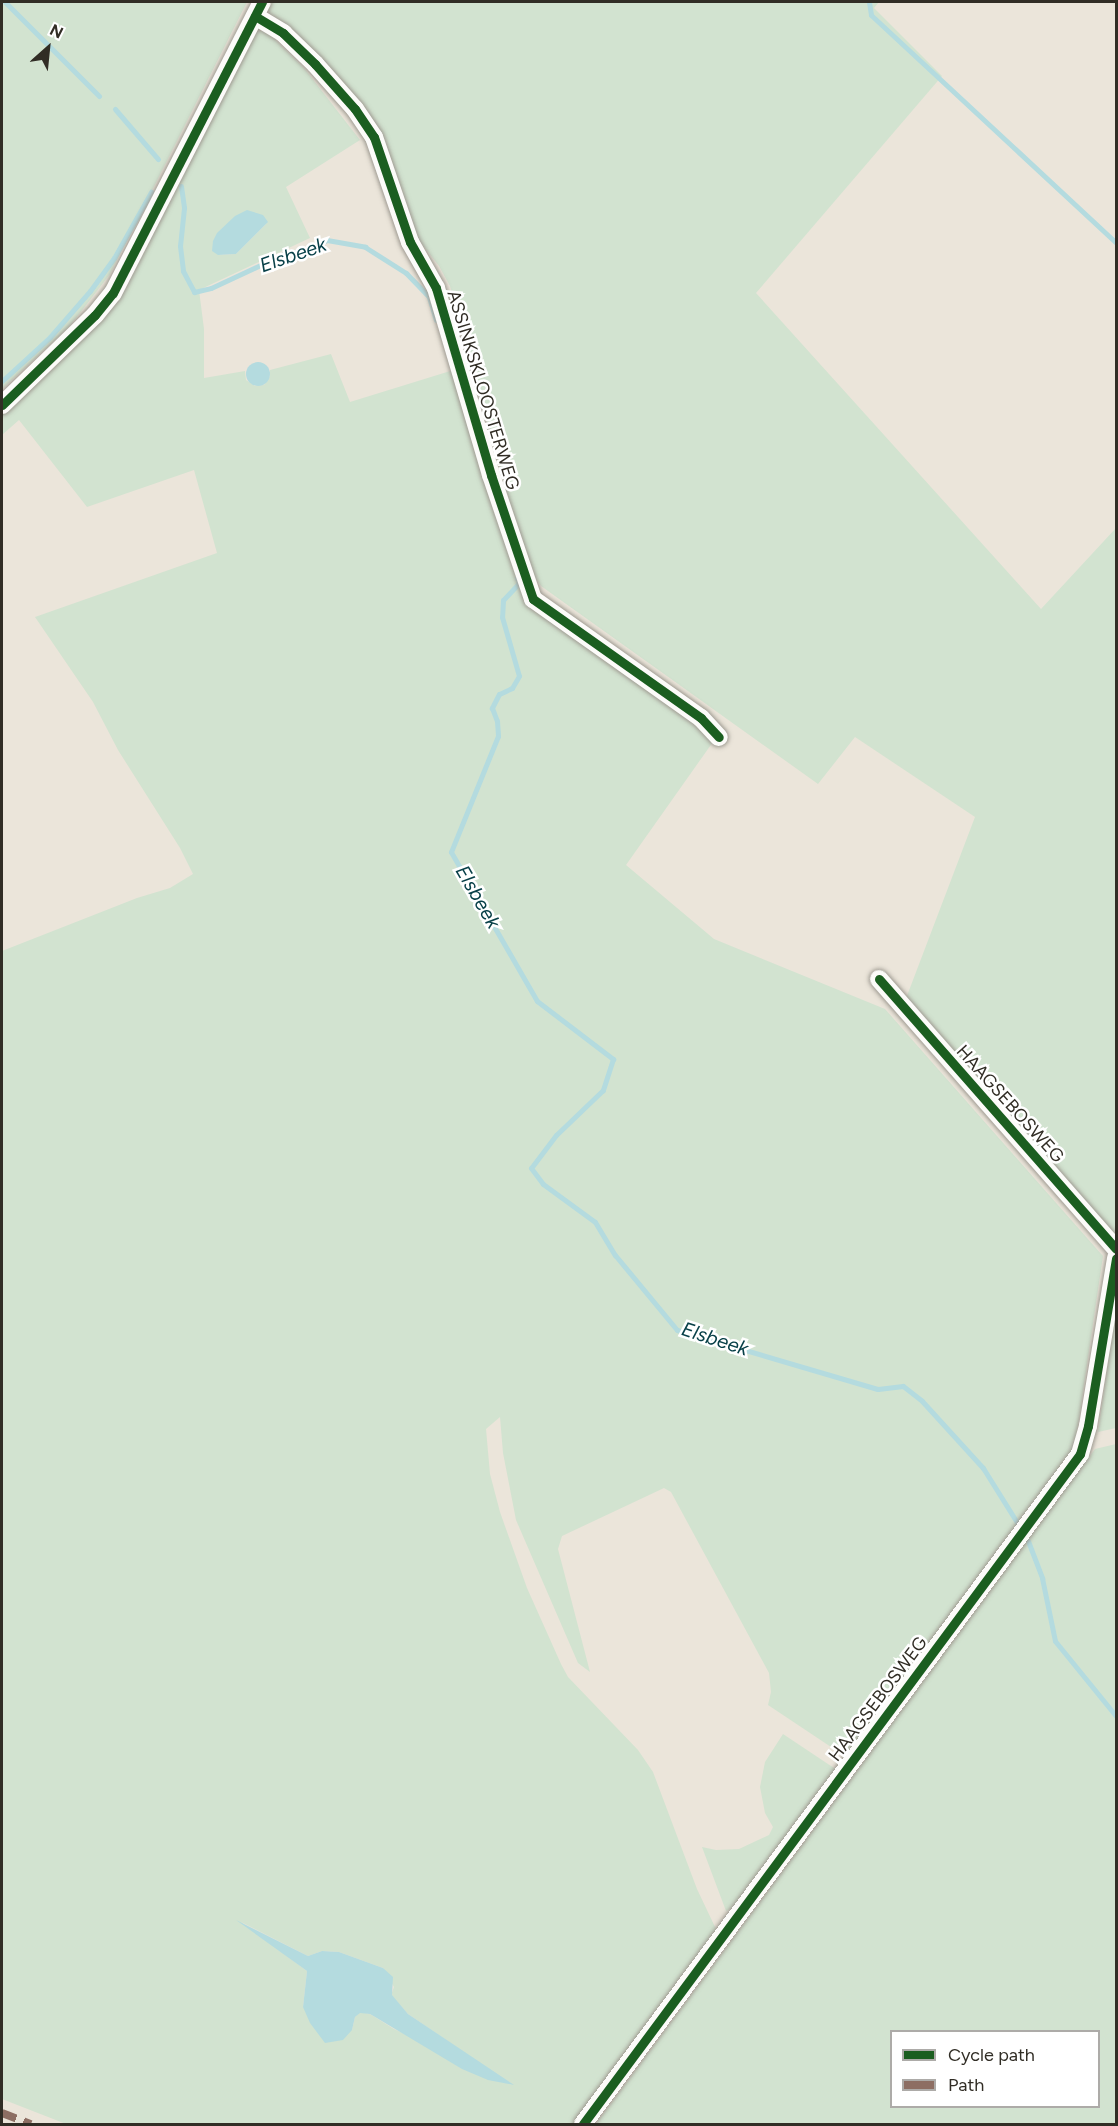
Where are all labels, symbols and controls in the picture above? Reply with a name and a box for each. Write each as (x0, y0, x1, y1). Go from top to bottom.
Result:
north arrow (18, 18, 78, 78)
text: N (47, 20, 66, 43)
water label: Elsbeek (256, 232, 330, 278)
street label: ASSINKSKLOOSTERWEG (442, 288, 524, 492)
water label: Elsbeek (450, 861, 506, 933)
street label: HAAGSEBOSWEG (952, 1041, 1068, 1167)
water label: Elsbeek (678, 1317, 752, 1361)
street label: HAAGSEBOSWEG (824, 1632, 932, 1766)
legend (890, 2030, 1100, 2108)
text: Cycle path (948, 2044, 1035, 2066)
text: Path (948, 2074, 984, 2096)

